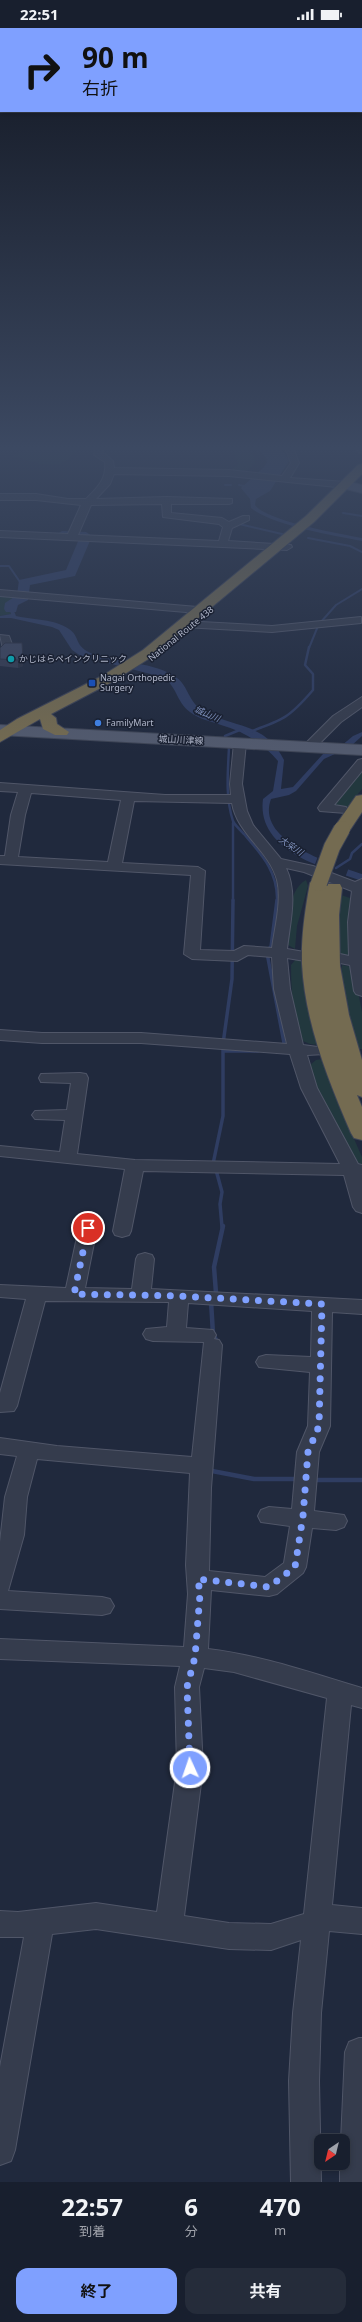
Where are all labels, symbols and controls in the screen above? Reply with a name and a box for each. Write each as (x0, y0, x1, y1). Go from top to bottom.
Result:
text: 22:51 (20, 4, 59, 24)
text: 90 m (82, 38, 149, 76)
icon: right (16, 44, 68, 96)
text: 右折 (82, 76, 118, 100)
street label: National Route 438 (145, 603, 216, 664)
place label: かじはらペインクリニック (19, 652, 127, 665)
marker: かじはらペインクリニック (6, 654, 16, 664)
place label: Nagai Orthopedic Surgery (100, 671, 176, 694)
marker: Nagai Orthopedic Surgery (87, 678, 97, 688)
water label: 城山川 (192, 702, 223, 725)
place label: FamilyMart (106, 716, 154, 729)
marker: FamilyMart (93, 718, 103, 728)
street label: 城山川津線 (158, 732, 205, 747)
water label: 大束川 (276, 833, 307, 859)
pin (71, 1211, 105, 1245)
icon: arrive (77, 1217, 99, 1239)
position arrow (169, 1747, 211, 1789)
north arrow (314, 2134, 350, 2170)
map controls (314, 2134, 350, 2170)
text: 22:57 (61, 2190, 123, 2223)
text: 6 (184, 2190, 198, 2223)
text: 470 (259, 2190, 301, 2223)
text: m (274, 2221, 286, 2239)
text: 到着 (79, 2222, 105, 2240)
text: 分 (185, 2222, 198, 2240)
button: 終了 (16, 2268, 177, 2314)
button: 共有 (185, 2268, 346, 2314)

